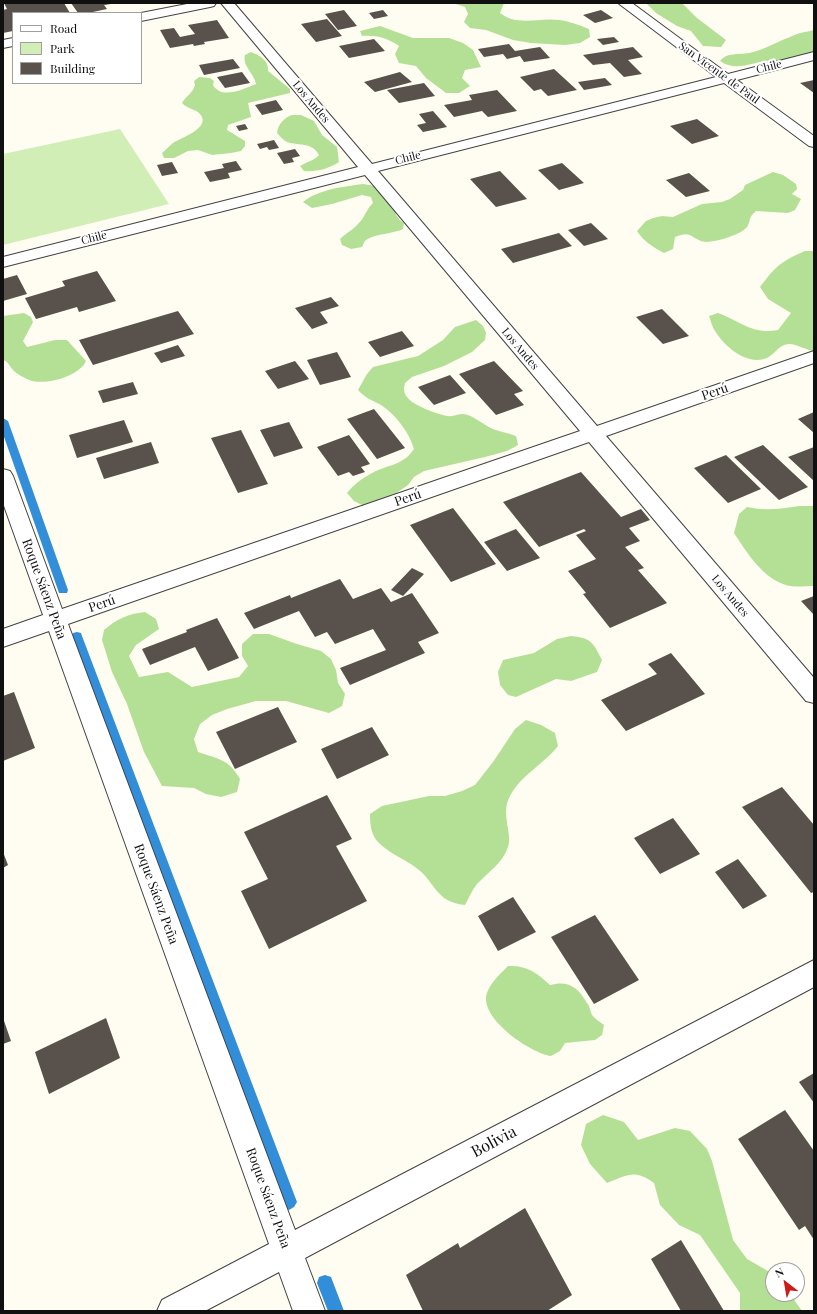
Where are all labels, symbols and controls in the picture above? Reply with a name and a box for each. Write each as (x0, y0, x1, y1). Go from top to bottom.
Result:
legend (12, 12, 142, 84)
text: Road (50, 20, 77, 36)
street label: San Vicente de Paul (676, 39, 762, 107)
text: Park (50, 40, 75, 56)
street label: Chile (755, 57, 783, 77)
text: Building (50, 60, 95, 76)
street label: Los Andes (290, 78, 332, 126)
street label: Chile (394, 148, 422, 168)
street label: Chile (80, 228, 108, 248)
street label: Los Andes (499, 325, 541, 373)
street label: Perú (700, 380, 730, 404)
street label: Perú (393, 486, 423, 510)
street label: Roque Sáenz Peña (19, 537, 69, 641)
street label: Los Andes (709, 572, 751, 620)
street label: Perú (87, 592, 117, 616)
street label: Roque Sáenz Peña (131, 842, 181, 946)
street label: Bolivia (468, 1122, 520, 1162)
street label: Roque Sáenz Peña (243, 1146, 293, 1250)
north arrow (765, 1262, 805, 1302)
text: N (772, 1264, 786, 1281)

